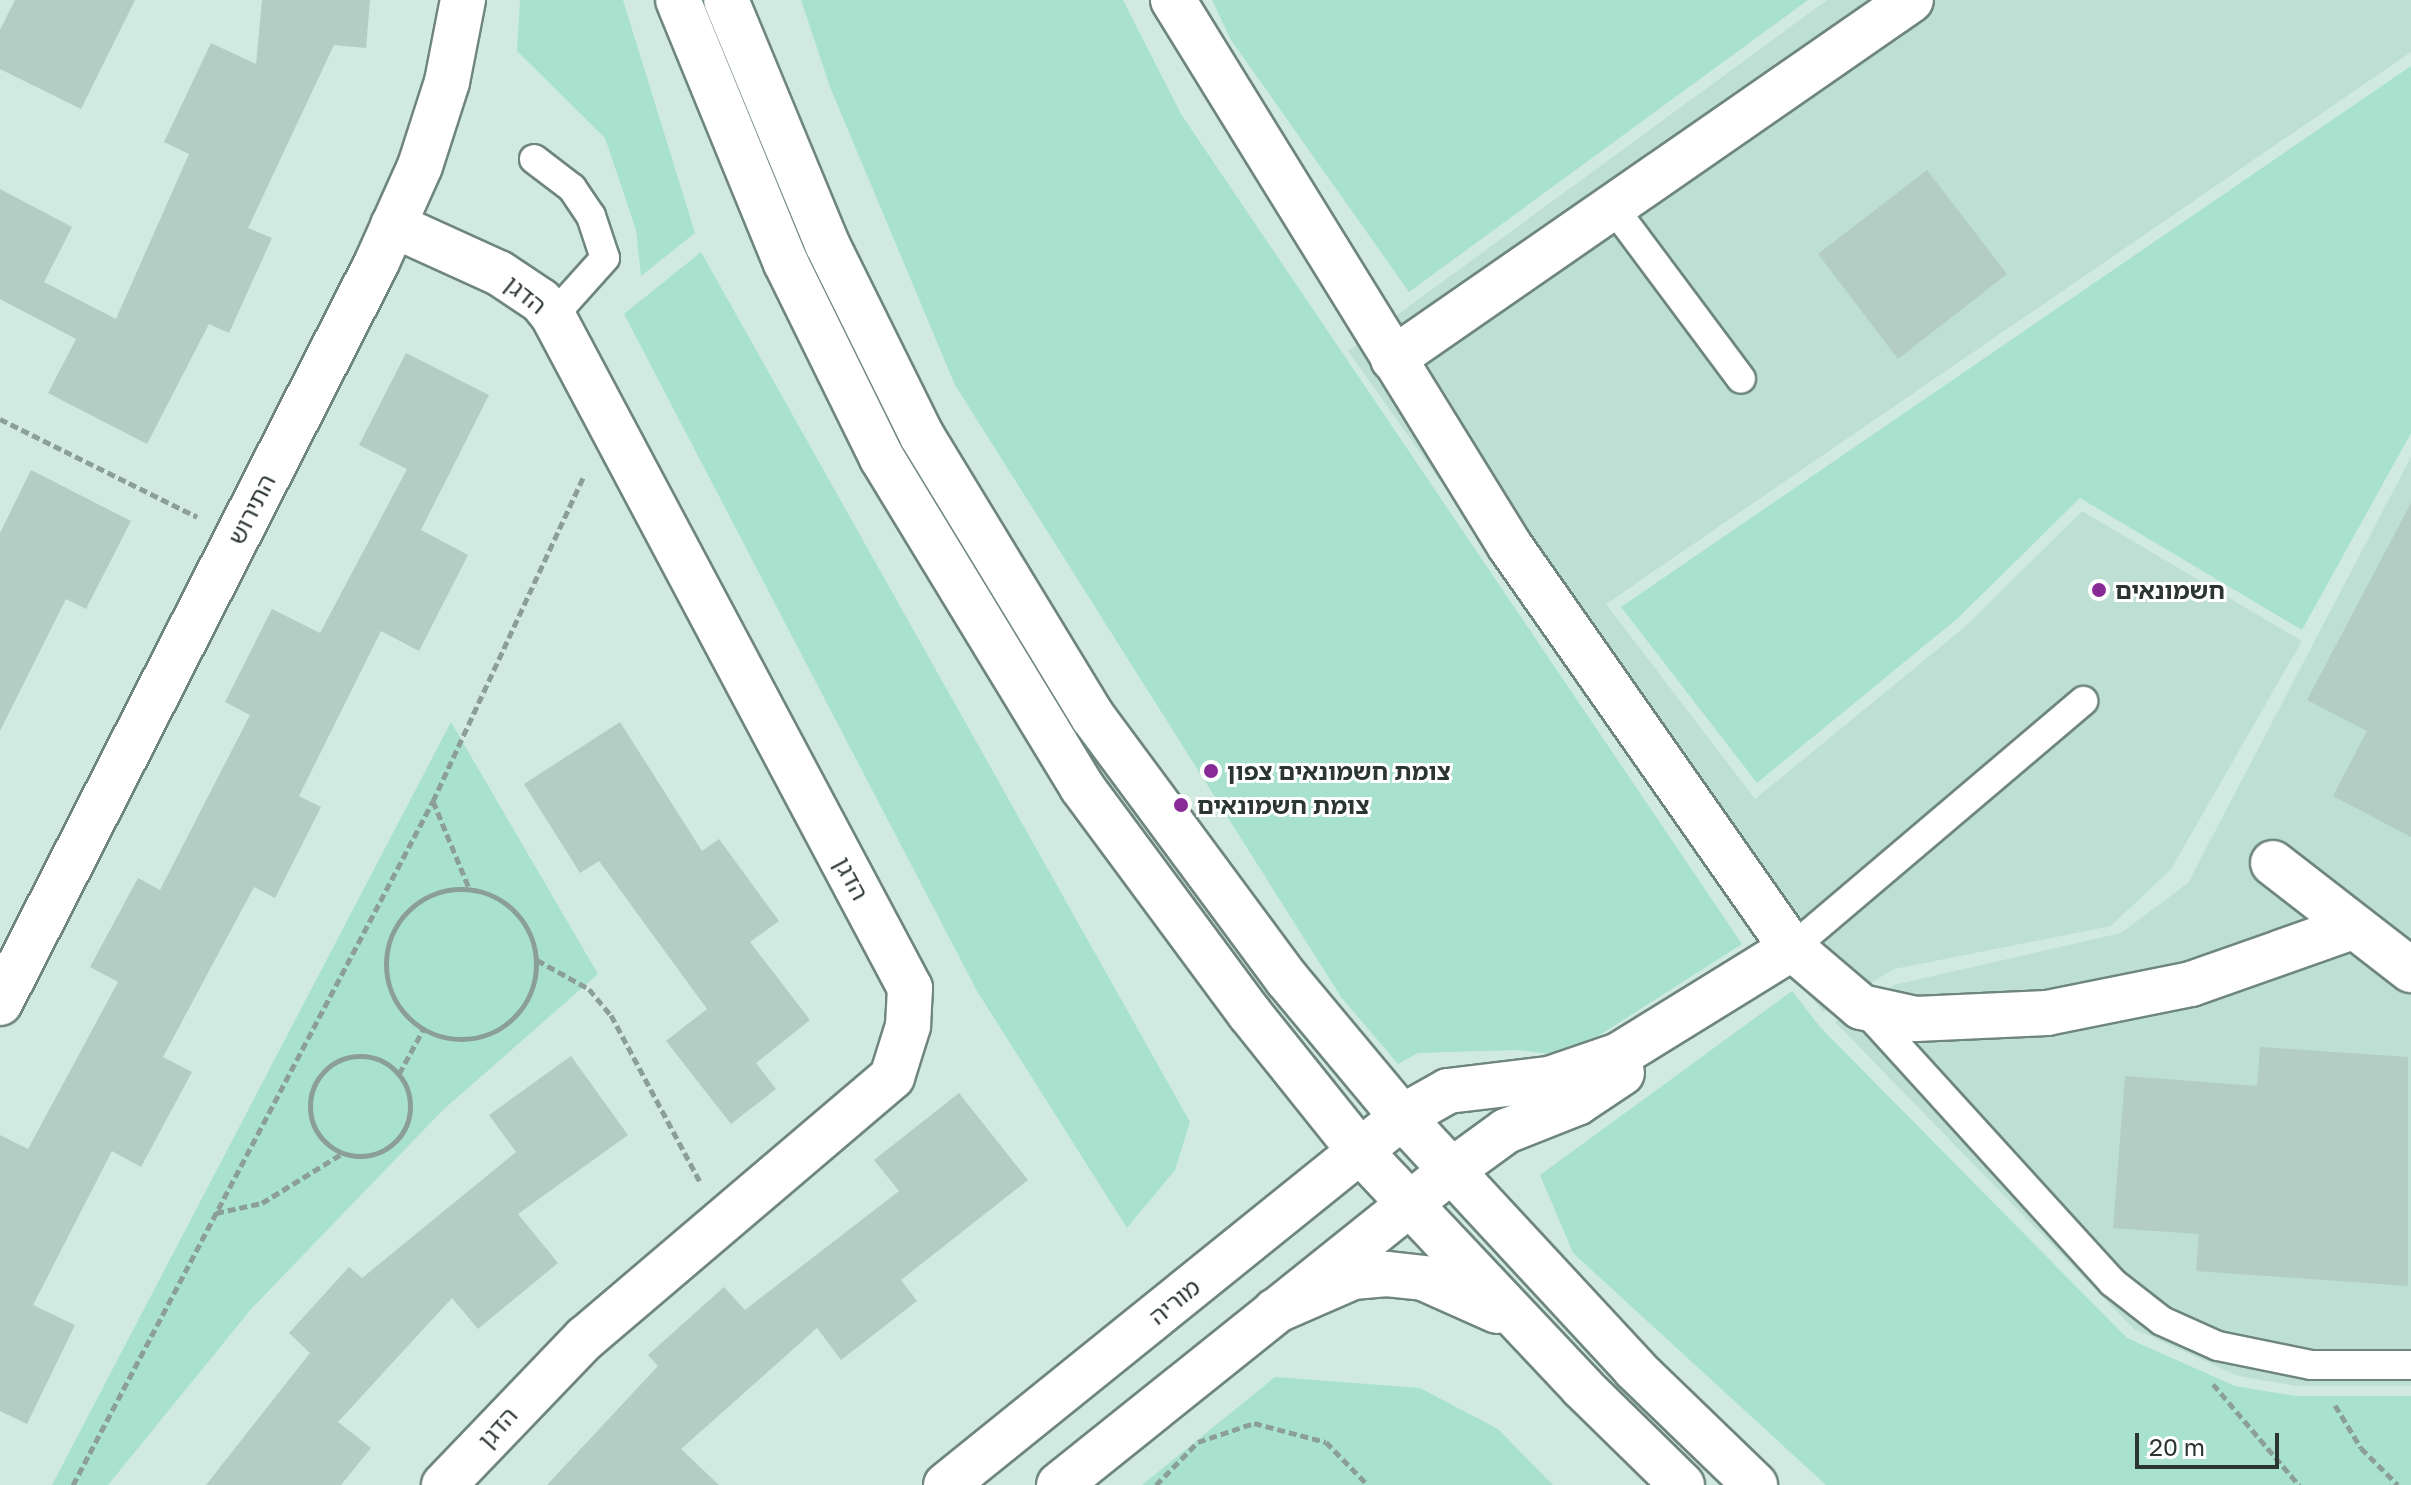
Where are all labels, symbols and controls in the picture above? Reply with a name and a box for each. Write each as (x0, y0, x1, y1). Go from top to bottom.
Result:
street label: הדגן (499, 269, 553, 319)
street label: התירוש (221, 469, 281, 549)
place label: חשמונאים (2115, 576, 2225, 604)
marker: חשמונאים (2090, 581, 2108, 599)
place label: צומת חשמונאים צפון (1227, 757, 1451, 785)
marker: צומת חשמונאים צפון (1202, 762, 1220, 780)
place label: צומת חשמונאים (1197, 791, 1369, 819)
marker: צומת חשמונאים (1172, 796, 1190, 814)
street label: הדגן (829, 851, 875, 905)
street label: מוריה (1143, 1272, 1205, 1330)
street label: הדגן (471, 1401, 523, 1453)
scale bar (2139, 1417, 2283, 1467)
text: 20 m (2149, 1432, 2205, 1461)

